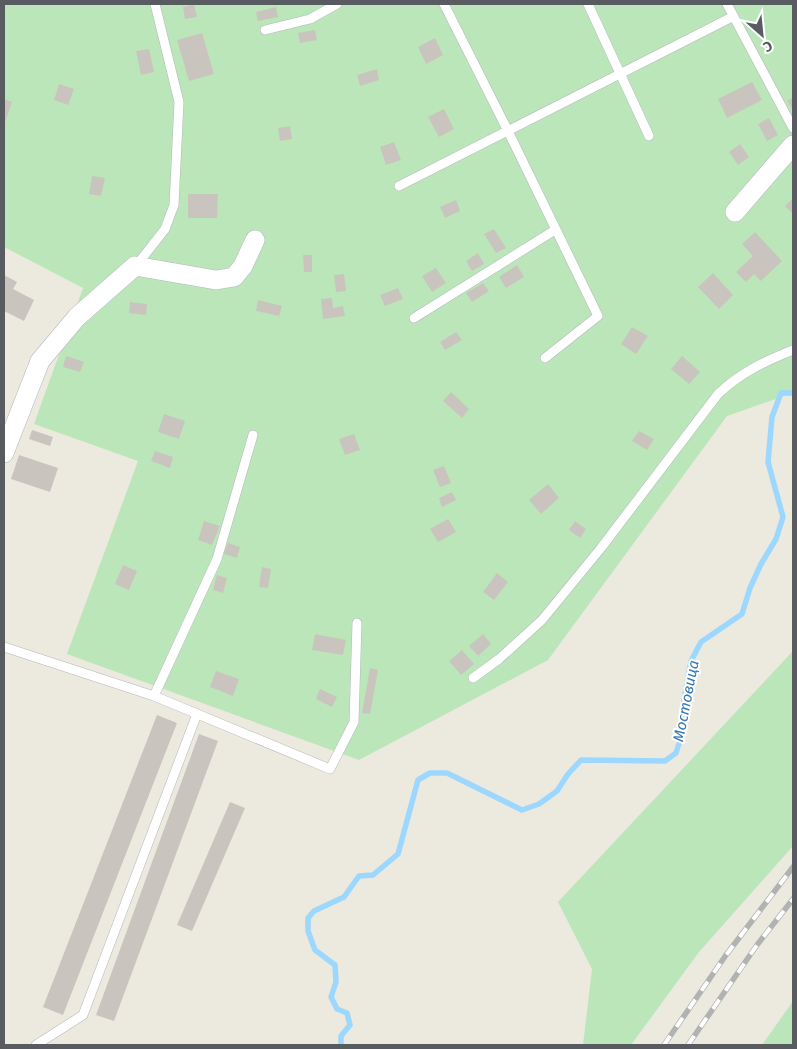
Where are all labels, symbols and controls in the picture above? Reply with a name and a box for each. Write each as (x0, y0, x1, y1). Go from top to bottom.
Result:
north arrow (737, 10, 787, 60)
text: С (760, 37, 775, 56)
water label: Мостовица (669, 659, 703, 743)

